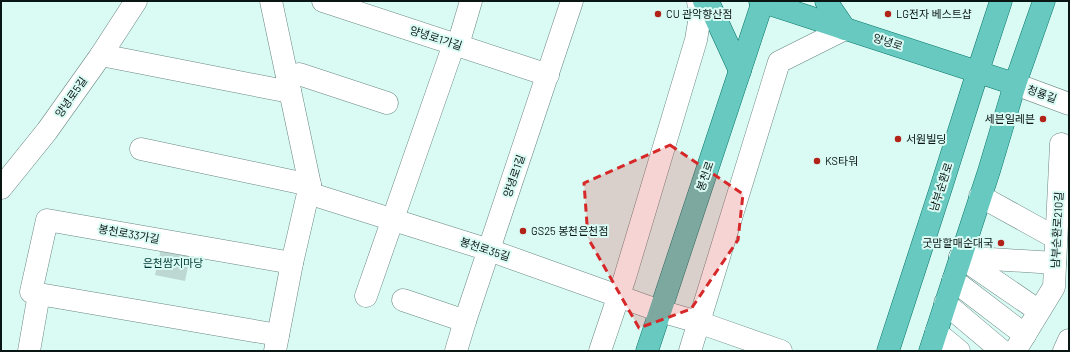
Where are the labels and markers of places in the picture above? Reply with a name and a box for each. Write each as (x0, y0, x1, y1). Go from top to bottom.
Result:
place label: CU 관악향산점 (666, 7, 733, 20)
place label: LG전자 베스트샵 (896, 7, 972, 20)
marker: CU 관악향산점 (653, 9, 663, 19)
marker: LG전자 베스트샵 (883, 9, 893, 19)
place label: 세븐일레븐 (984, 112, 1035, 125)
marker: 세븐일레븐 (1038, 114, 1048, 124)
place label: 서원빌딩 (906, 132, 946, 145)
marker: 서원빌딩 (893, 134, 903, 144)
place label: KS타워 (825, 154, 858, 167)
marker: KS타워 (812, 156, 822, 166)
place label: GS25 봉천은천점 (531, 224, 609, 237)
marker: GS25 봉천은천점 (518, 226, 528, 236)
place label: 굿맘할매순대국 (922, 236, 993, 249)
marker: 굿맘할매순대국 (996, 238, 1006, 248)

